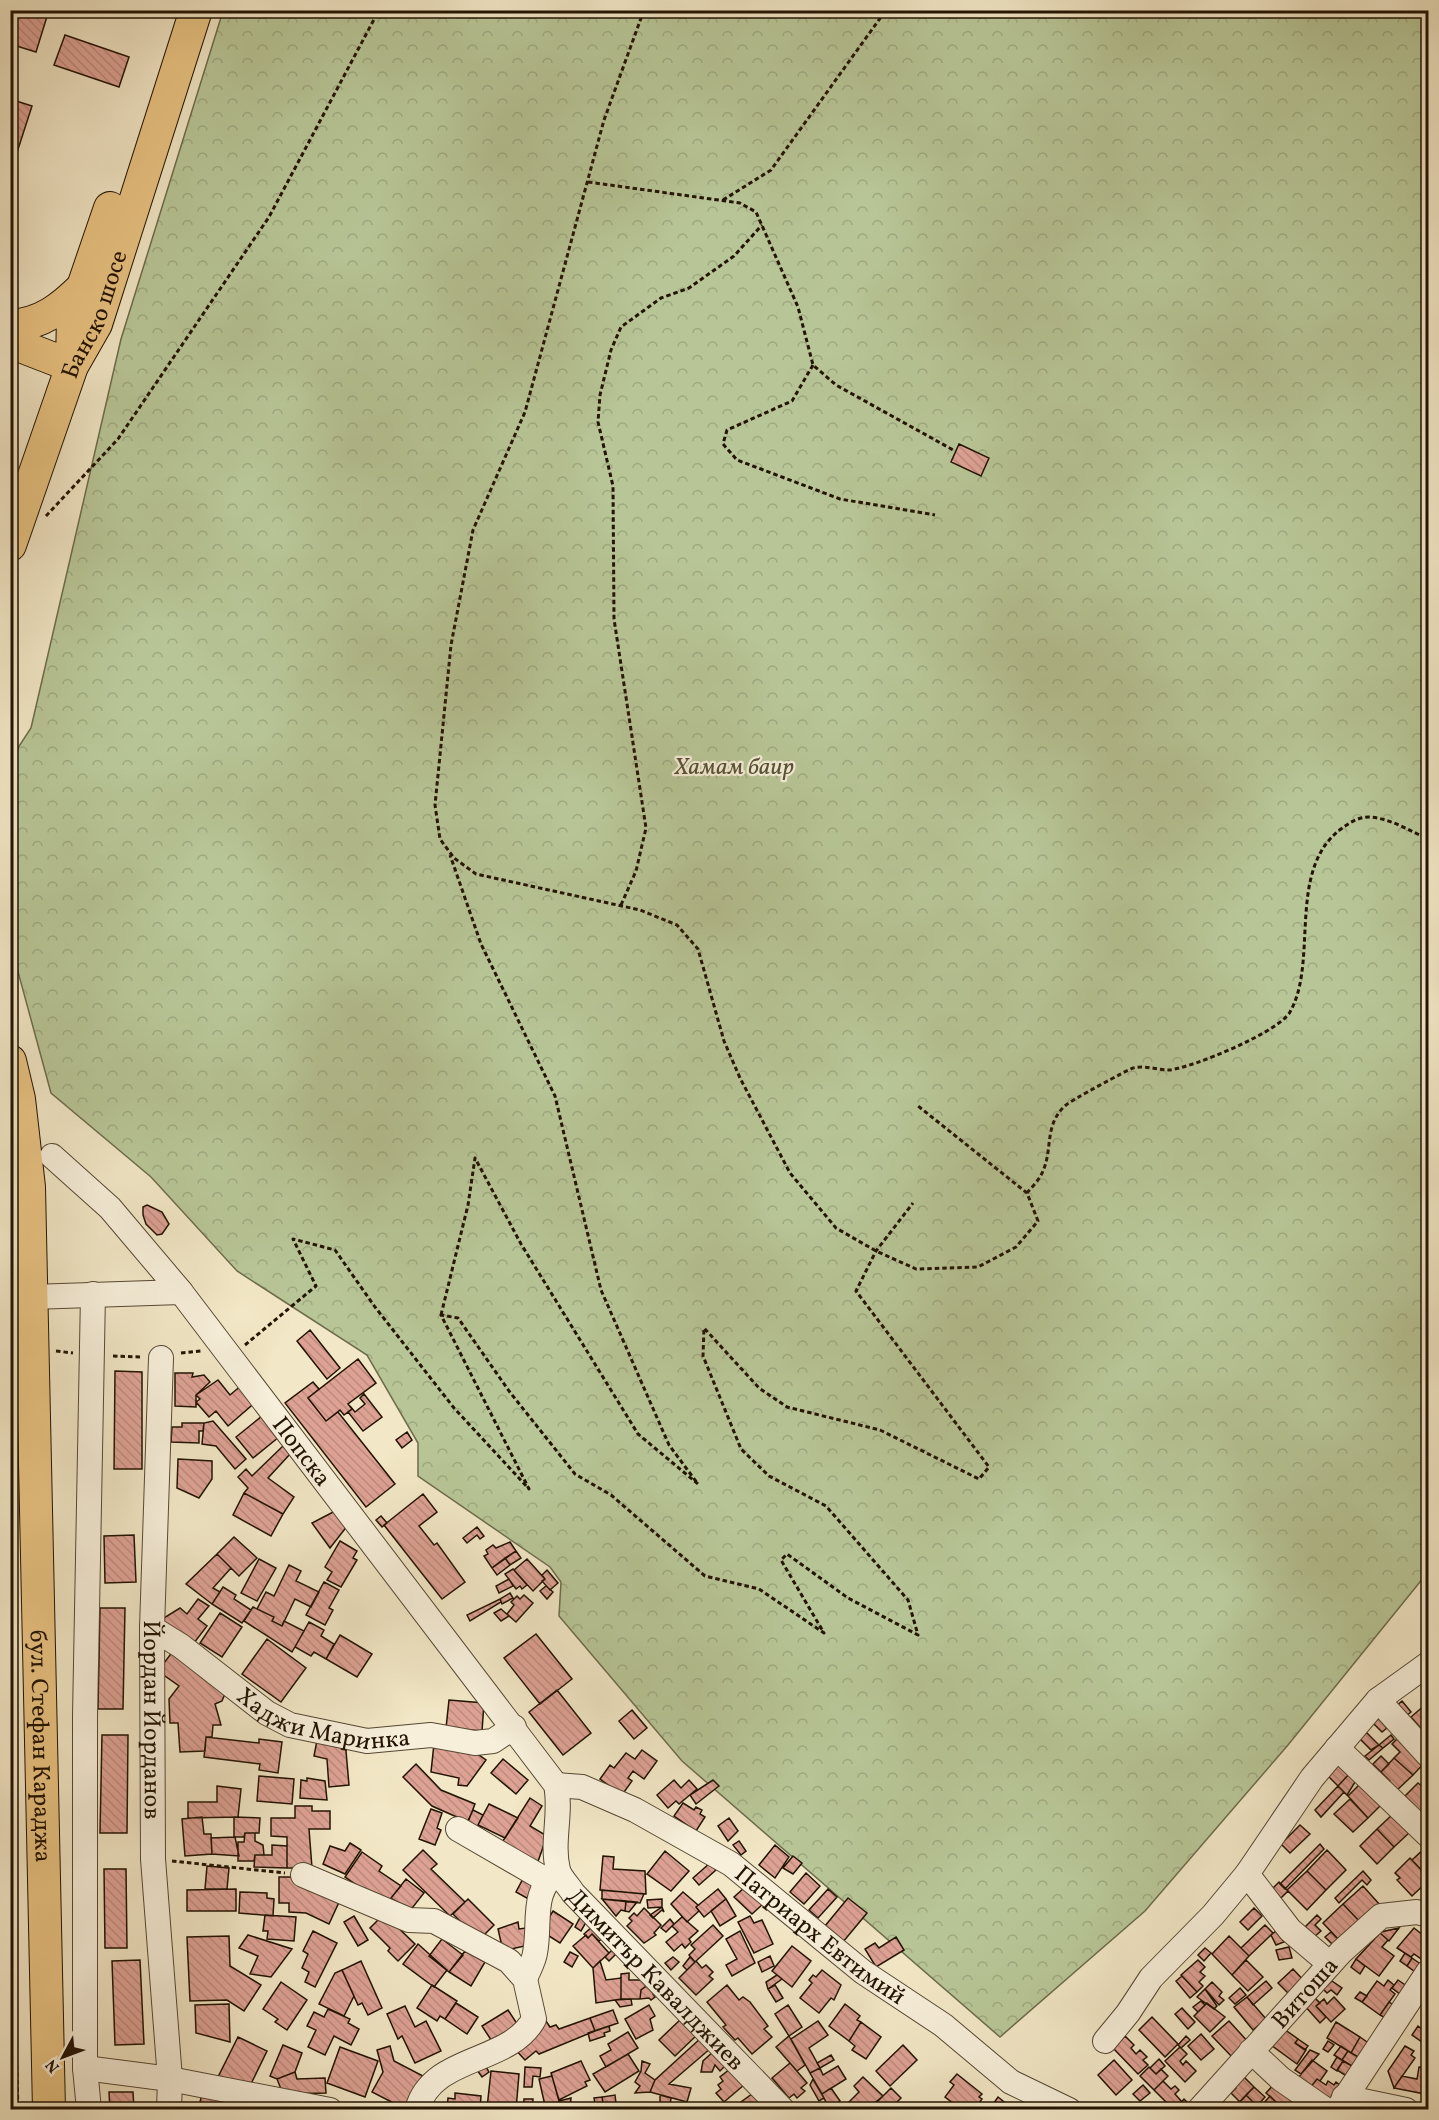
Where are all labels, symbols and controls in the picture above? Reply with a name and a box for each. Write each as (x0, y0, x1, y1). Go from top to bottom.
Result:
street label: Банско шосе (54, 246, 137, 383)
park label: Хамам баир (673, 751, 794, 785)
street label: Попска (263, 1410, 338, 1494)
street label: Йордан Йорданов (133, 1620, 168, 1820)
street label: бул. Стефан Караджа (20, 1630, 59, 1863)
street label: Хаджи Маринка (229, 1680, 412, 1760)
street label: Патриарх Евтимий (726, 1858, 911, 2014)
street label: Димитър Кавалджиев (558, 1881, 751, 2079)
street label: Витоша (1265, 1950, 1348, 2037)
north arrow (33, 2027, 93, 2087)
text: N (41, 2054, 65, 2077)

